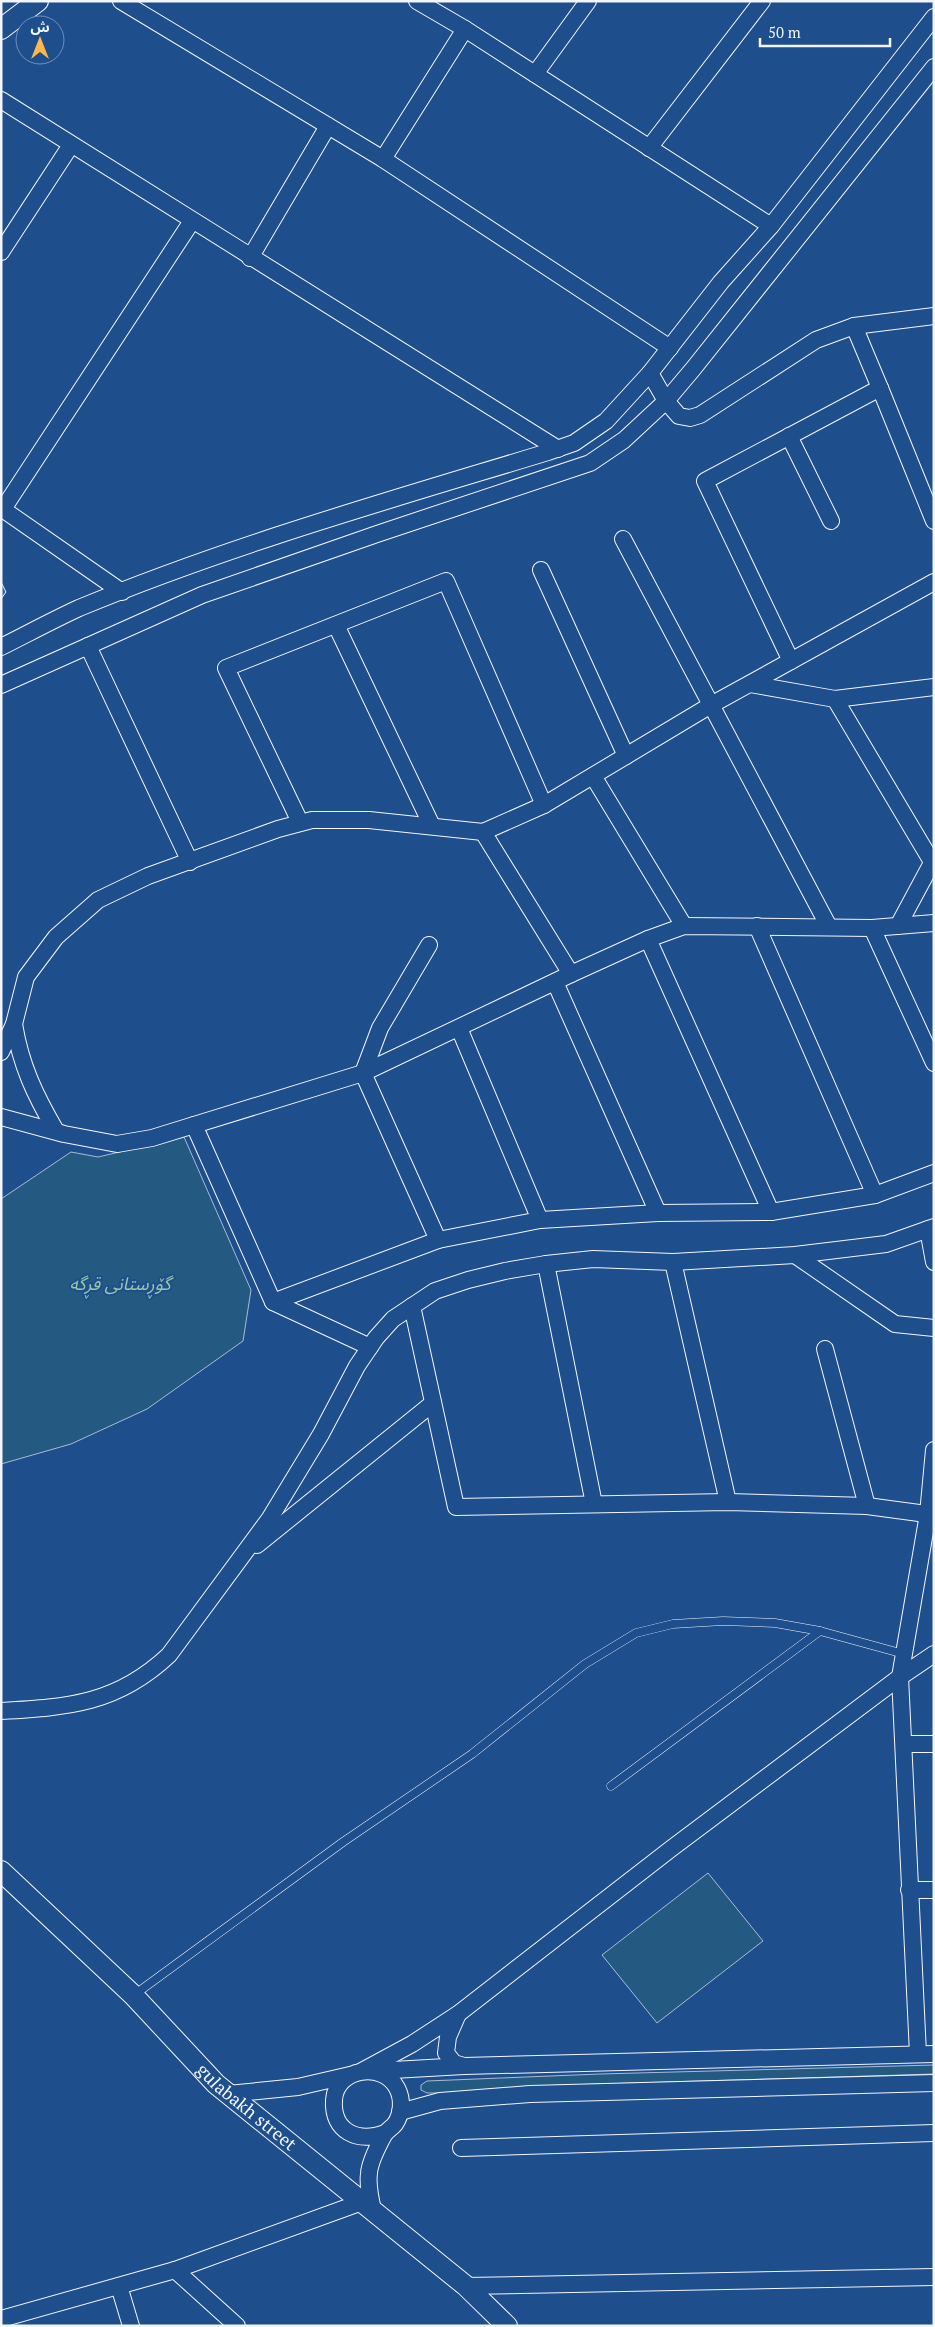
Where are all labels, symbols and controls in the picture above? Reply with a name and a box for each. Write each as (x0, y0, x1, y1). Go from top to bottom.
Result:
north arrow (15, 15, 65, 65)
scale bar (760, 15, 890, 47)
text: ش (30, 17, 50, 36)
text: 50 m (768, 22, 801, 42)
park label: گۆڕستانی قڕگە (69, 1271, 174, 1299)
street label: gulabakh street (192, 2058, 302, 2156)

